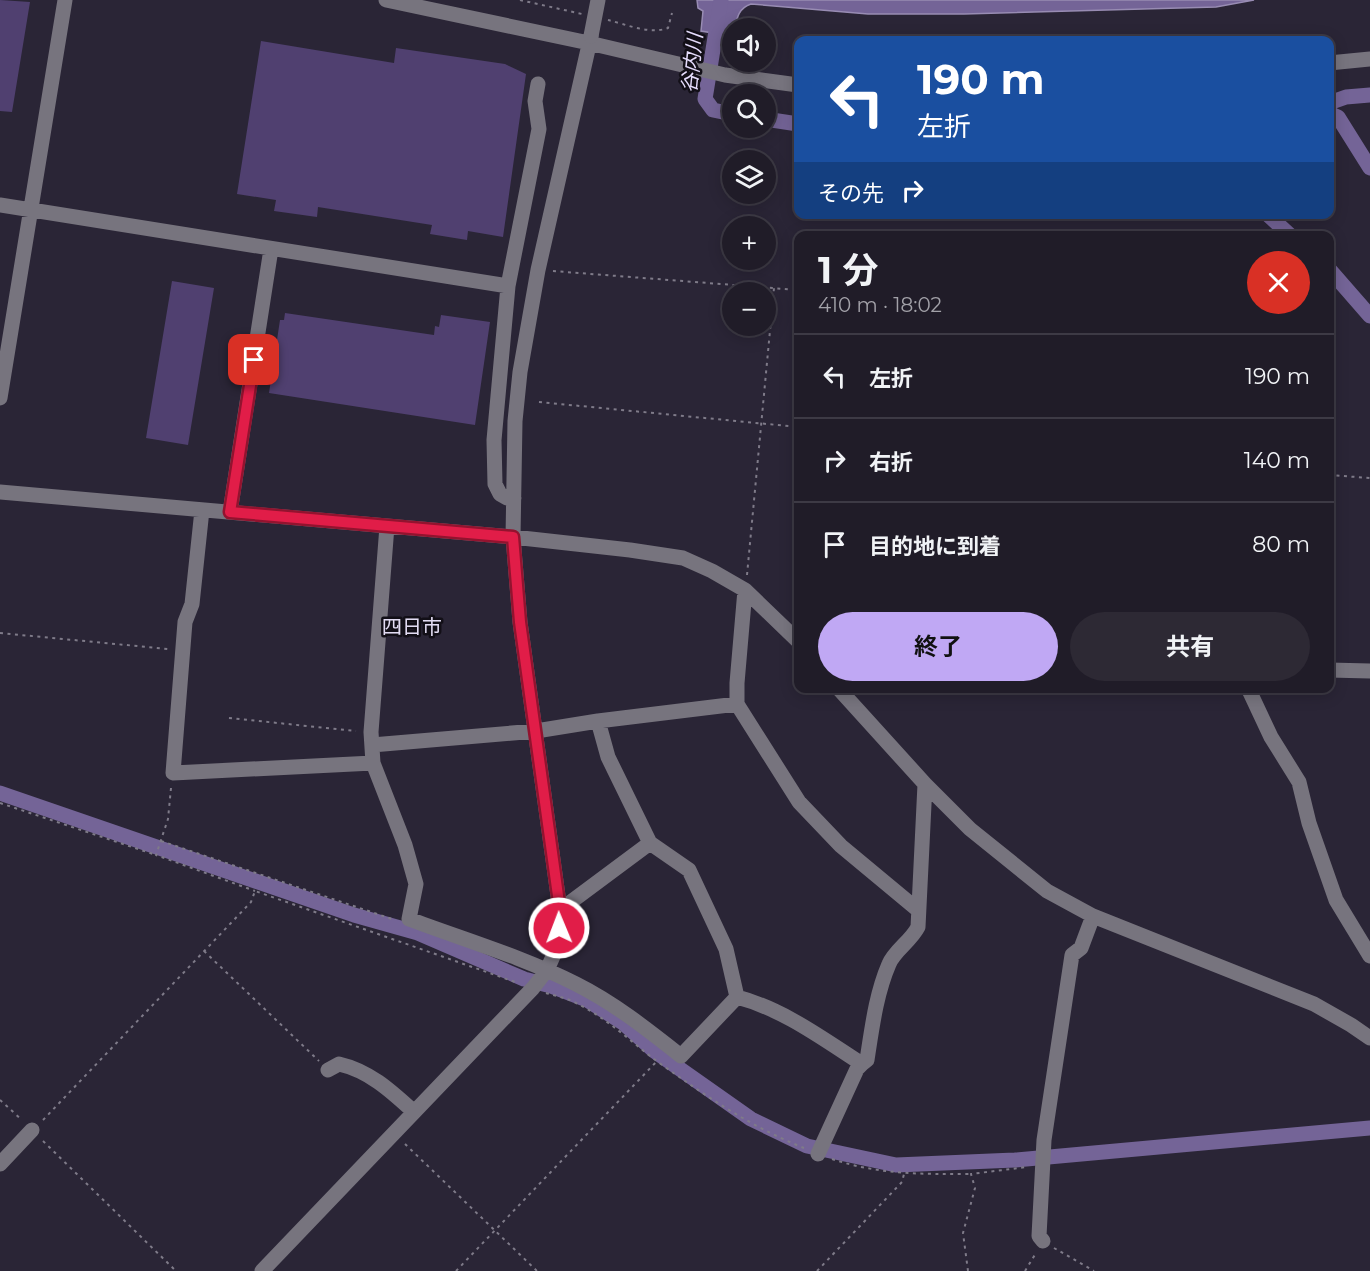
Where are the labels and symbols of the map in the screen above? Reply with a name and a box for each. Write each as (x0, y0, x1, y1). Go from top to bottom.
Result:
water label: 谷内川 (677, 30, 707, 94)
pin (228, 334, 279, 385)
district label: 四日市 (382, 615, 442, 639)
position arrow (527, 896, 591, 960)

